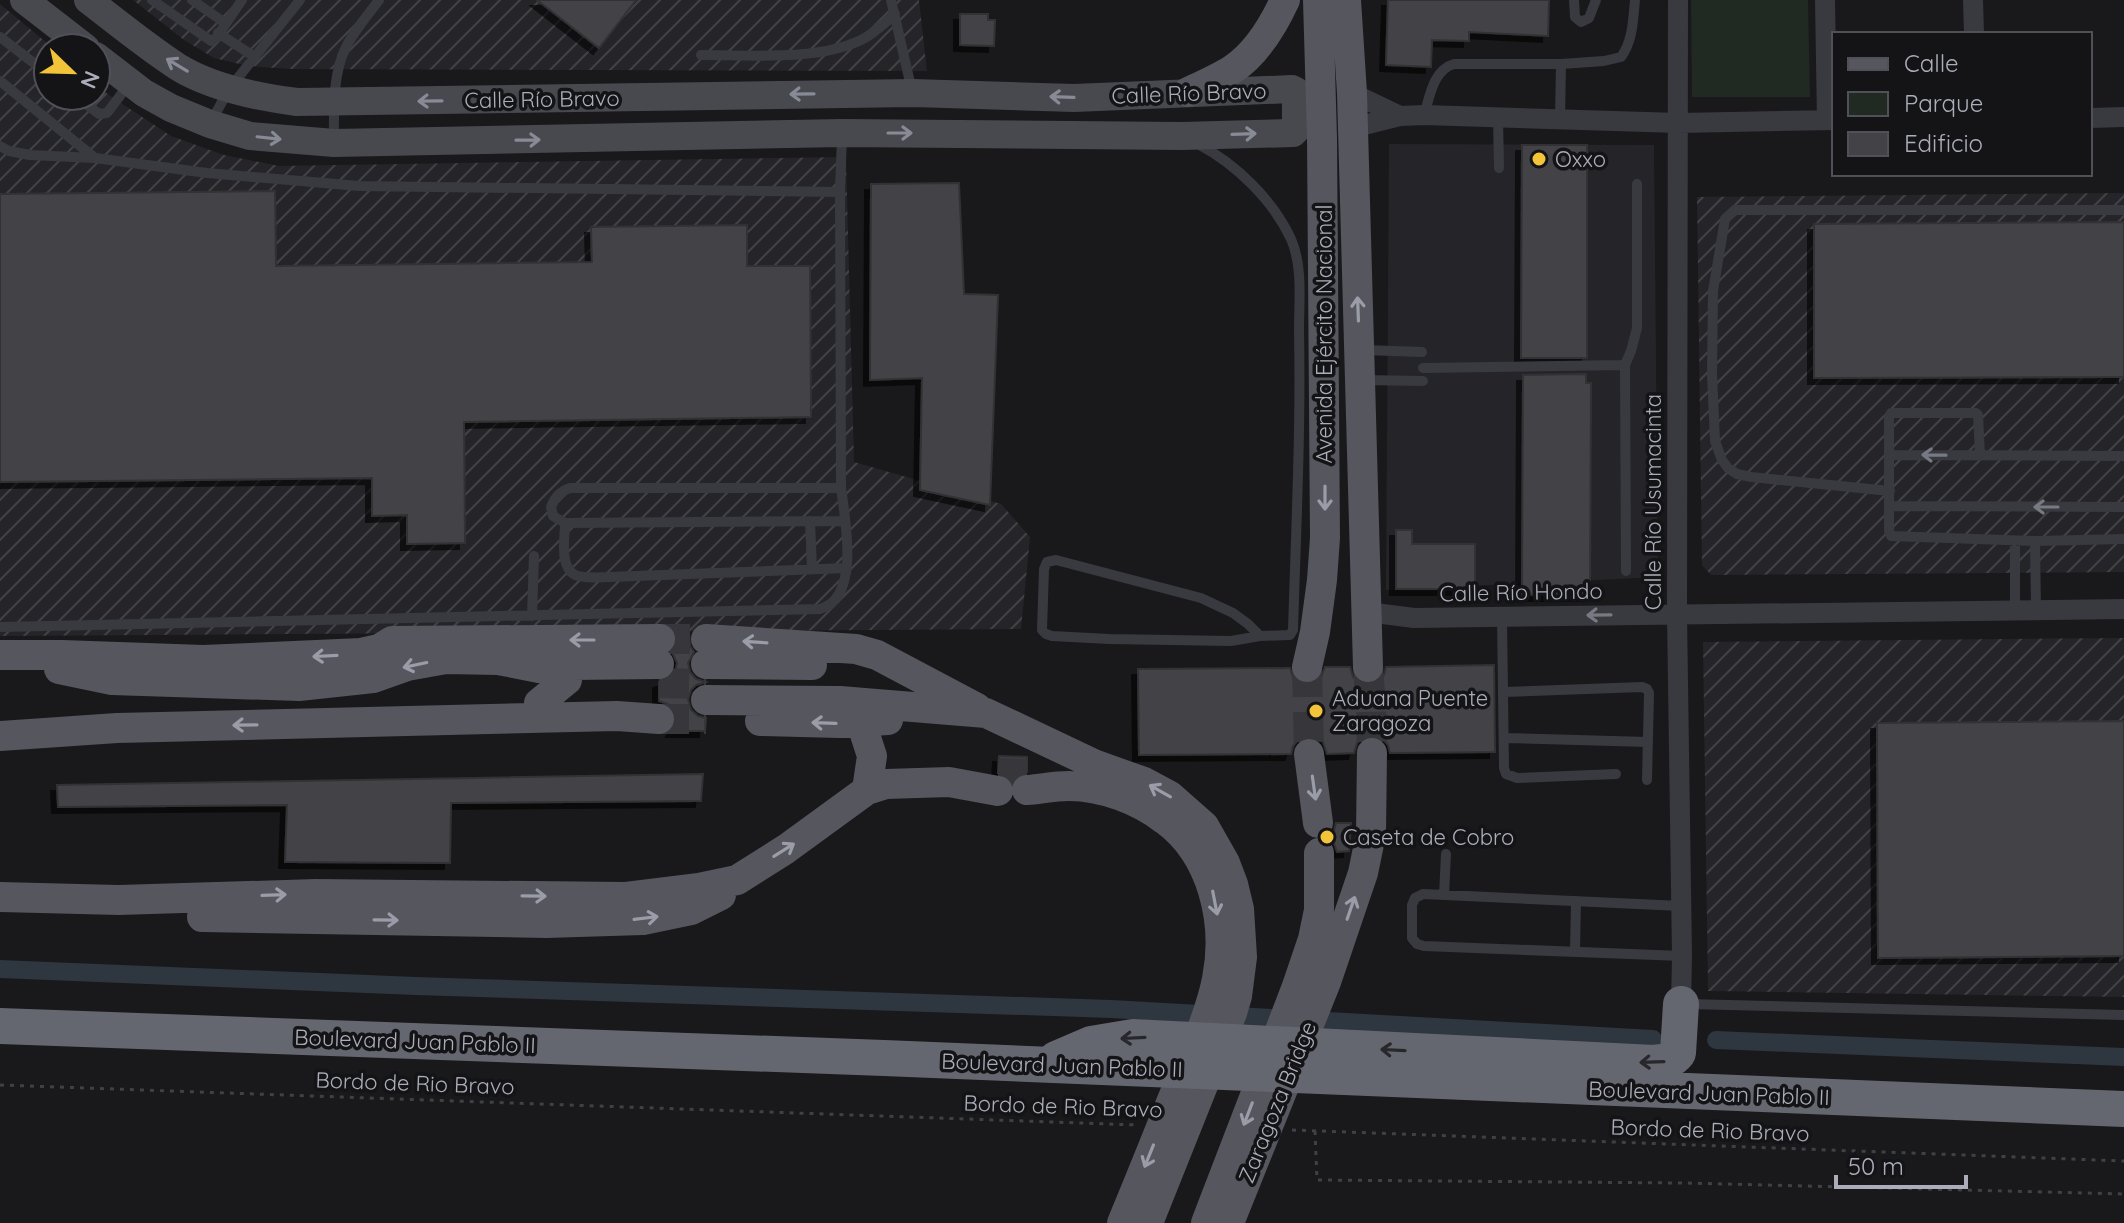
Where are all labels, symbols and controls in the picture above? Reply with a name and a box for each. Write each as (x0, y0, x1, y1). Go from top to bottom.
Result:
north arrow (32, 32, 112, 112)
legend (1832, 32, 2092, 176)
text: Calle (1904, 48, 1959, 78)
one-way arrow (166, 57, 189, 73)
text: N (74, 67, 106, 93)
street label: Calle Río Bravo (1111, 76, 1267, 110)
street label: Calle Río Bravo (464, 84, 620, 114)
one-way arrow (789, 87, 816, 102)
text: Parque (1904, 88, 1983, 118)
one-way arrow (1049, 90, 1076, 105)
one-way arrow (417, 93, 444, 109)
one-way arrow (886, 125, 913, 141)
one-way arrow (1230, 127, 1257, 142)
text: Edificio (1904, 128, 1983, 158)
one-way arrow (255, 131, 282, 146)
one-way arrow (514, 132, 541, 148)
place label: Oxxo (1555, 145, 1606, 173)
marker: Oxxo (1530, 150, 1548, 168)
street label: Avenida Ejército Nacional (1310, 204, 1338, 464)
one-way arrow (1351, 296, 1366, 323)
street label: Calle Río Usumacinta (1639, 394, 1667, 610)
one-way arrow (1921, 447, 1948, 463)
one-way arrow (1317, 484, 1333, 511)
one-way arrow (2033, 499, 2060, 515)
street label: Calle Río Hondo (1439, 577, 1603, 607)
one-way arrow (1586, 607, 1613, 623)
one-way arrow (569, 632, 596, 648)
one-way arrow (742, 634, 769, 649)
one-way arrow (312, 648, 339, 663)
one-way arrow (403, 658, 428, 673)
place label: Aduana Puente Zaragoza (1332, 684, 1488, 737)
marker: Aduana Puente Zaragoza (1307, 702, 1325, 720)
one-way arrow (811, 715, 838, 730)
one-way arrow (232, 717, 259, 732)
one-way arrow (1307, 775, 1322, 800)
one-way arrow (1148, 783, 1172, 798)
place label: Caseta de Cobro (1343, 823, 1514, 851)
marker: Caseta de Cobro (1318, 828, 1336, 846)
one-way arrow (772, 842, 794, 859)
one-way arrow (260, 888, 287, 903)
one-way arrow (520, 889, 547, 904)
one-way arrow (1208, 890, 1223, 916)
one-way arrow (1345, 896, 1360, 921)
one-way arrow (632, 911, 659, 926)
one-way arrow (372, 912, 399, 928)
street label: Zaragoza Bridge (1232, 1017, 1322, 1187)
street label: Boulevard Juan Pablo II (294, 1023, 536, 1059)
one-way arrow (1120, 1031, 1147, 1046)
one-way arrow (1380, 1042, 1407, 1057)
street label: Boulevard Juan Pablo II (941, 1047, 1183, 1083)
one-way arrow (1639, 1054, 1666, 1069)
street label: Bordo de Rio Bravo (315, 1066, 515, 1100)
street label: Boulevard Juan Pablo II (1588, 1075, 1830, 1111)
street label: Bordo de Rio Bravo (963, 1089, 1163, 1123)
one-way arrow (1240, 1101, 1254, 1126)
street label: Bordo de Rio Bravo (1610, 1113, 1810, 1147)
scale bar (1836, 1139, 1966, 1189)
one-way arrow (1141, 1143, 1156, 1168)
text: 50 m (1848, 1151, 1904, 1181)

